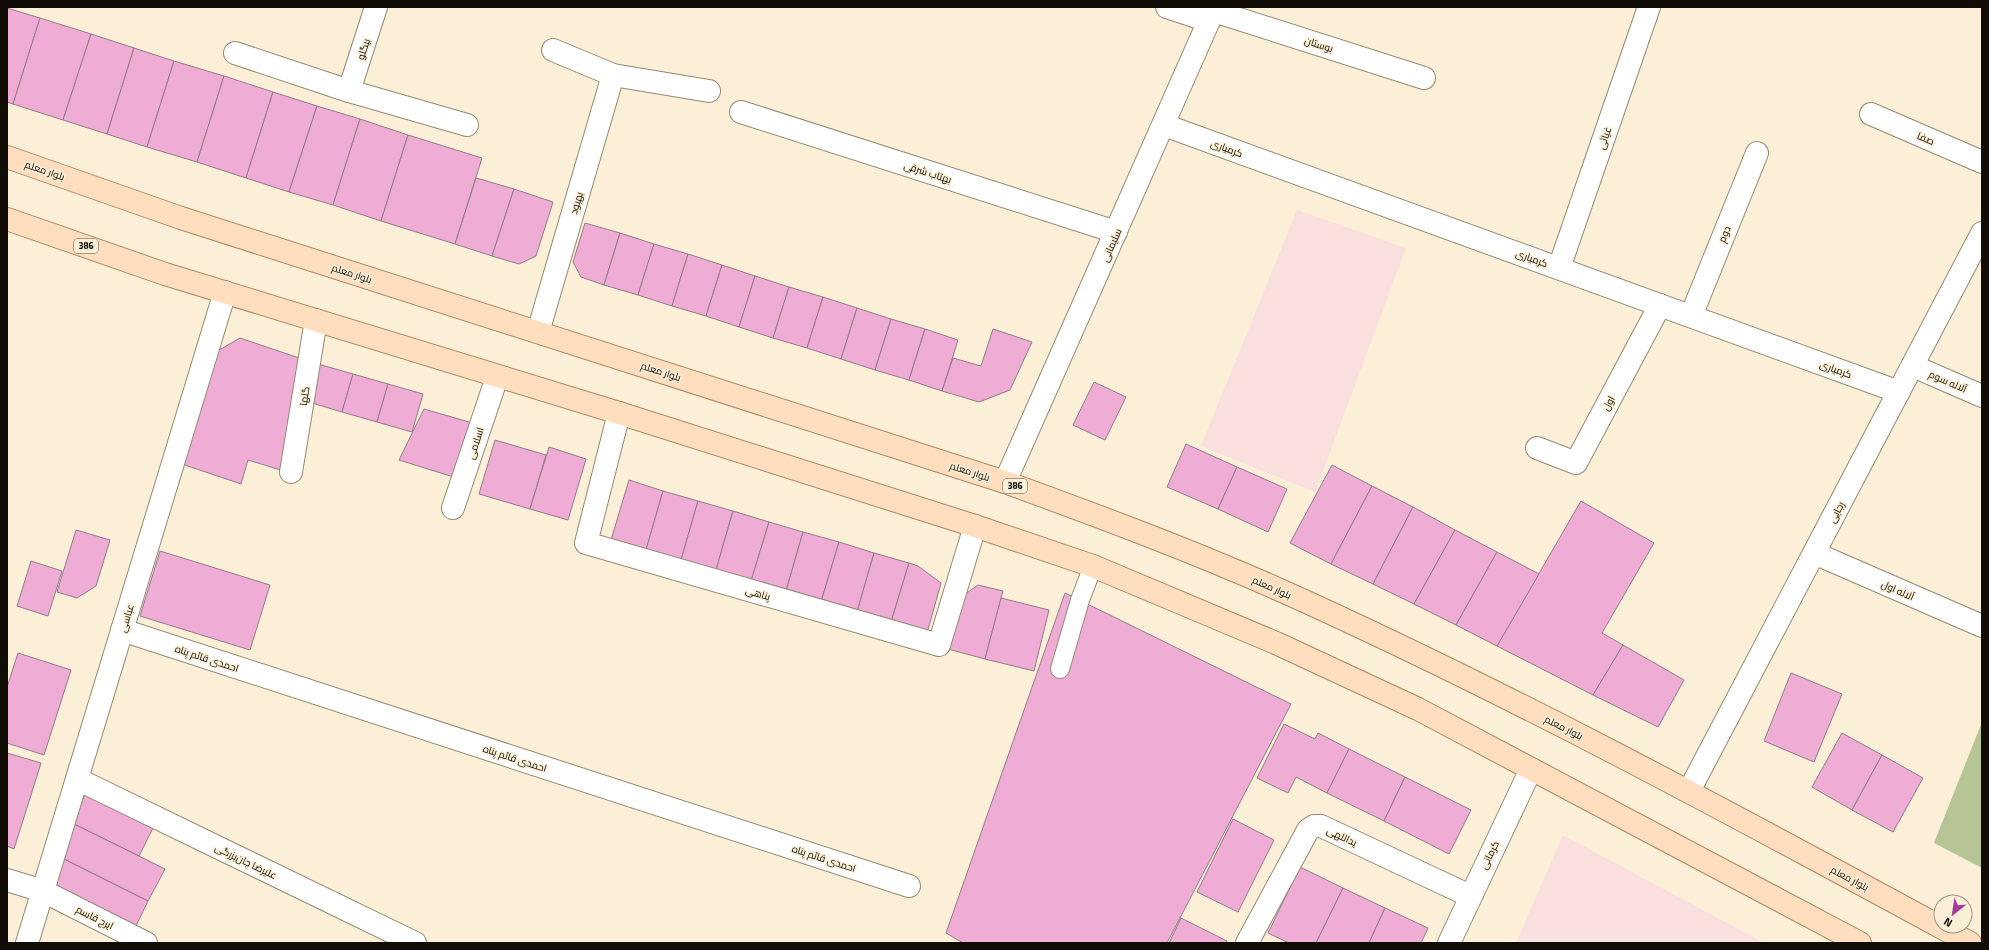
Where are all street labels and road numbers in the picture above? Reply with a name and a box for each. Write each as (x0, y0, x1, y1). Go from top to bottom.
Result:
street label: بوستان (1303, 33, 1335, 56)
street label: بیگلو (353, 37, 374, 62)
street label: غیاثی (1594, 125, 1615, 152)
street label: صفا (1915, 128, 1937, 149)
street label: کرمیاری (1209, 136, 1245, 161)
street label: بلوار معلم (23, 157, 67, 184)
street label: بهتاب شرقی (902, 158, 954, 187)
street label: بهبود (566, 190, 587, 216)
street label: دوم (1714, 224, 1735, 245)
street label: سلیمانی (1097, 226, 1126, 264)
road number: 386 (74, 239, 98, 253)
street label: کرمیاری (1514, 246, 1550, 271)
street label: بلوار معلم (330, 260, 374, 287)
street label: کرمیاری (1818, 357, 1854, 382)
street label: بلوار معلم (639, 358, 683, 385)
street label: آلاله سوم (1926, 366, 1969, 397)
street label: گلها (296, 385, 313, 407)
street label: اول (1598, 393, 1619, 413)
street label: اسلامی (463, 425, 488, 461)
street label: بلوار معلم (948, 458, 992, 485)
road number: 386 (1003, 479, 1027, 493)
street label: رجایی (1825, 499, 1848, 526)
street label: بلوار معلم (1250, 572, 1294, 603)
street label: آلاله اول (1879, 577, 1917, 604)
street label: پناهی (744, 583, 772, 604)
street label: عباسی (115, 602, 138, 634)
street label: احمدی قائم پناه (173, 641, 241, 676)
street label: بلوار معلم (1542, 711, 1586, 744)
street label: احمدی قائم پناه (481, 741, 549, 776)
street label: یداللهی (1324, 823, 1360, 850)
street label: کرمانی (1476, 838, 1503, 872)
street label: علیرضا جان‌بزرگی (212, 840, 279, 883)
street label: احمدی قائم پناه (790, 841, 858, 876)
street label: بلوار معلم (1828, 862, 1872, 895)
street label: ایرج قاسم (73, 902, 116, 933)

